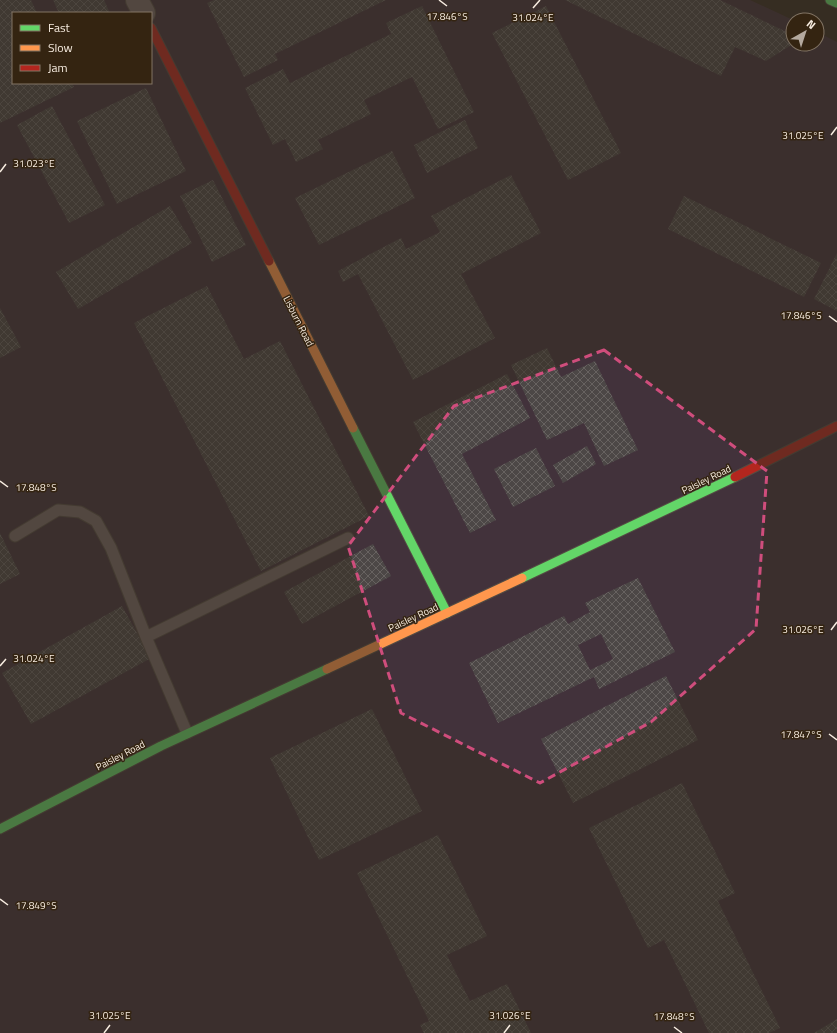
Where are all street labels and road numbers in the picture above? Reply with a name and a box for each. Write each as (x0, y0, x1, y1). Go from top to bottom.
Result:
street label: Lisburn Road (279, 293, 318, 349)
street label: Paisley Road (679, 461, 734, 498)
street label: Paisley Road (386, 599, 441, 636)
street label: Paisley Road (93, 737, 148, 774)

